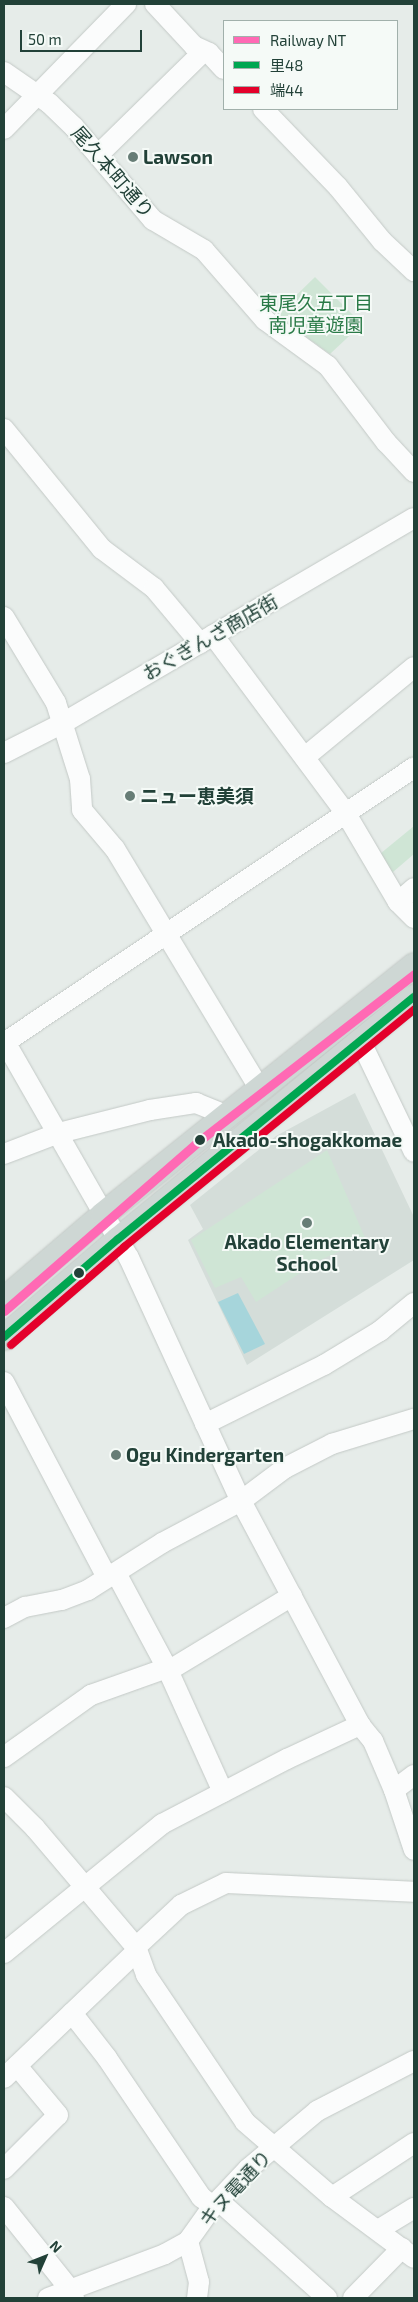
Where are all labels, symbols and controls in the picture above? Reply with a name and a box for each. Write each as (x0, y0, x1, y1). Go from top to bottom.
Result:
scale bar (22, 20, 145, 52)
legend (223, 20, 398, 110)
text: 50 m (28, 30, 62, 48)
text: Railway NT (270, 31, 346, 49)
text: 里48 (270, 56, 303, 74)
text: 端44 (270, 81, 303, 99)
street label: 尾久本町通り (67, 122, 159, 222)
place label: Lawson (143, 146, 213, 168)
marker: Lawson (127, 151, 139, 163)
park label: 東尾久五丁目 南児童遊園 (259, 292, 373, 336)
street label: おぐぎんざ商店街 (138, 589, 282, 685)
place label: ニュー恵美須 (140, 785, 254, 807)
marker: ニュー恵美須 (124, 790, 136, 802)
place label: Akado-shogakkomae (213, 1129, 402, 1151)
marker: Akado-shogakkomae (191, 1131, 209, 1149)
marker: Akado Elementary School (301, 1217, 313, 1229)
place label: Akado Elementary School (225, 1231, 389, 1275)
unlabelled marker (74, 1268, 84, 1278)
place label: Ogu Kindergarten (126, 1444, 284, 1466)
marker: Ogu Kindergarten (110, 1449, 122, 1461)
street label: キヌ電通り (194, 2145, 276, 2231)
north arrow (20, 2232, 70, 2282)
text: N (47, 2237, 66, 2256)

